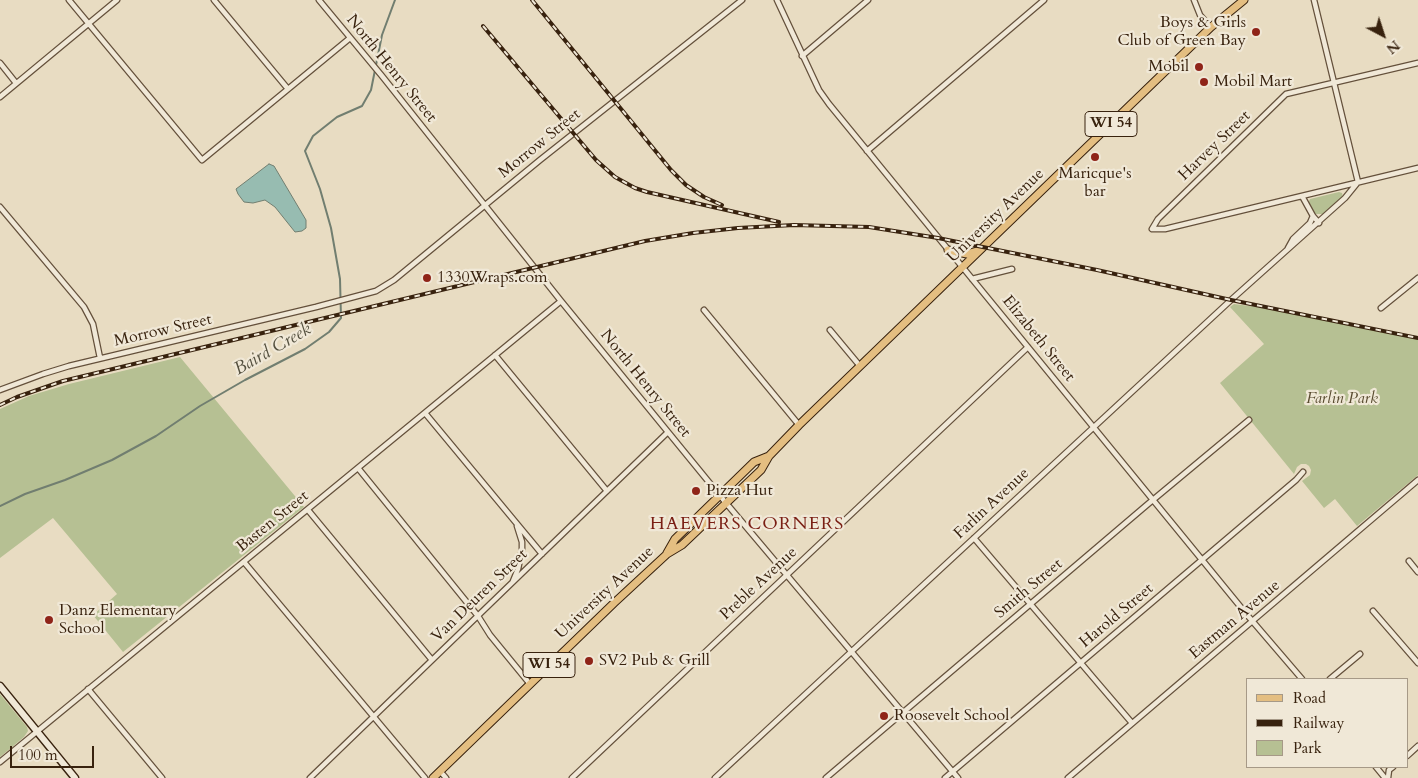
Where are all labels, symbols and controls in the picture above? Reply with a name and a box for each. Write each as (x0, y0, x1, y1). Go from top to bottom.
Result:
north arrow (1358, 10, 1408, 60)
street label: North Henry Street (342, 11, 440, 127)
place label: Boys & Girls Club of Green Bay (1118, 13, 1246, 51)
marker: Boys & Girls Club of Green Bay (1250, 26, 1262, 38)
text: N (1382, 36, 1404, 58)
place label: Mobil (1148, 57, 1189, 77)
marker: Mobil (1193, 61, 1205, 73)
place label: Mobil Mart (1214, 72, 1292, 92)
marker: Mobil Mart (1198, 76, 1210, 88)
street label: Morrow Street (495, 105, 585, 183)
street label: Harvey Street (1175, 107, 1255, 185)
road number: WI 54 (1085, 112, 1137, 136)
marker: Maricque's bar (1089, 151, 1101, 163)
place label: Maricque's bar (1058, 164, 1132, 202)
street label: University Avenue (944, 165, 1048, 267)
place label: 1330Wraps.com (437, 268, 548, 288)
marker: 1330Wraps.com (421, 272, 433, 284)
street label: Elizabeth Street (998, 292, 1078, 386)
street label: Morrow Street (112, 310, 214, 352)
water label: Baird Creek (230, 319, 316, 381)
street label: North Henry Street (596, 326, 694, 442)
park label: Farlin Park (1306, 389, 1378, 409)
street label: Farlin Avenue (950, 464, 1034, 544)
place label: Pizza Hut (706, 481, 773, 501)
marker: Pizza Hut (690, 485, 702, 497)
street label: Basten Street (233, 487, 313, 557)
district label: HAEVERS CORNERS (648, 514, 846, 536)
street label: University Avenue (552, 543, 658, 643)
street label: Preble Avenue (716, 543, 802, 625)
street label: Van Deuren Street (428, 545, 532, 647)
street label: Smith Street (991, 555, 1067, 623)
street label: Eastman Avenue (1186, 576, 1284, 664)
street label: Harold Street (1076, 580, 1158, 652)
place label: Danz Elementary School (59, 601, 177, 639)
marker: Danz Elementary School (43, 614, 55, 626)
place label: SV2 Pub & Grill (599, 651, 710, 671)
road number: WI 54 (523, 652, 575, 678)
marker: SV2 Pub & Grill (583, 655, 595, 667)
legend (1246, 678, 1408, 768)
text: Road (1293, 688, 1326, 708)
place label: Roosevelt School (894, 706, 1009, 726)
marker: Roosevelt School (878, 710, 890, 722)
text: Railway (1293, 713, 1344, 733)
scale bar (12, 736, 96, 768)
text: Park (1293, 738, 1322, 758)
text: 100 m (18, 745, 58, 765)

